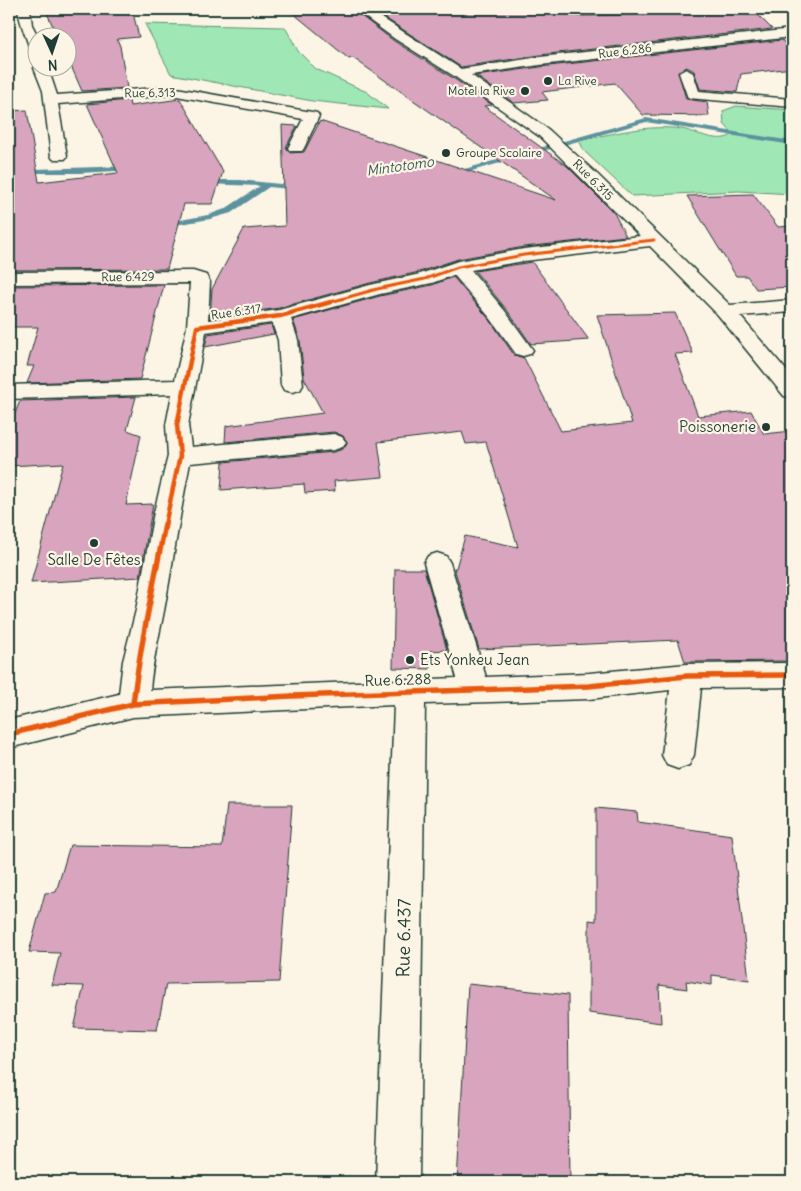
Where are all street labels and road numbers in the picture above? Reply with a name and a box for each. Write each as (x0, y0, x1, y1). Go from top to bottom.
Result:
street label: Rue 6.286 (597, 40, 653, 61)
street label: Rue 6.313 (124, 85, 176, 100)
street label: Rue 6.315 (570, 156, 617, 203)
street label: Rue 6.429 (101, 269, 155, 284)
street label: Rue 6.317 (210, 301, 262, 322)
street label: Rue 6.288 (364, 669, 432, 690)
street label: Rue 6.437 (391, 898, 416, 978)

